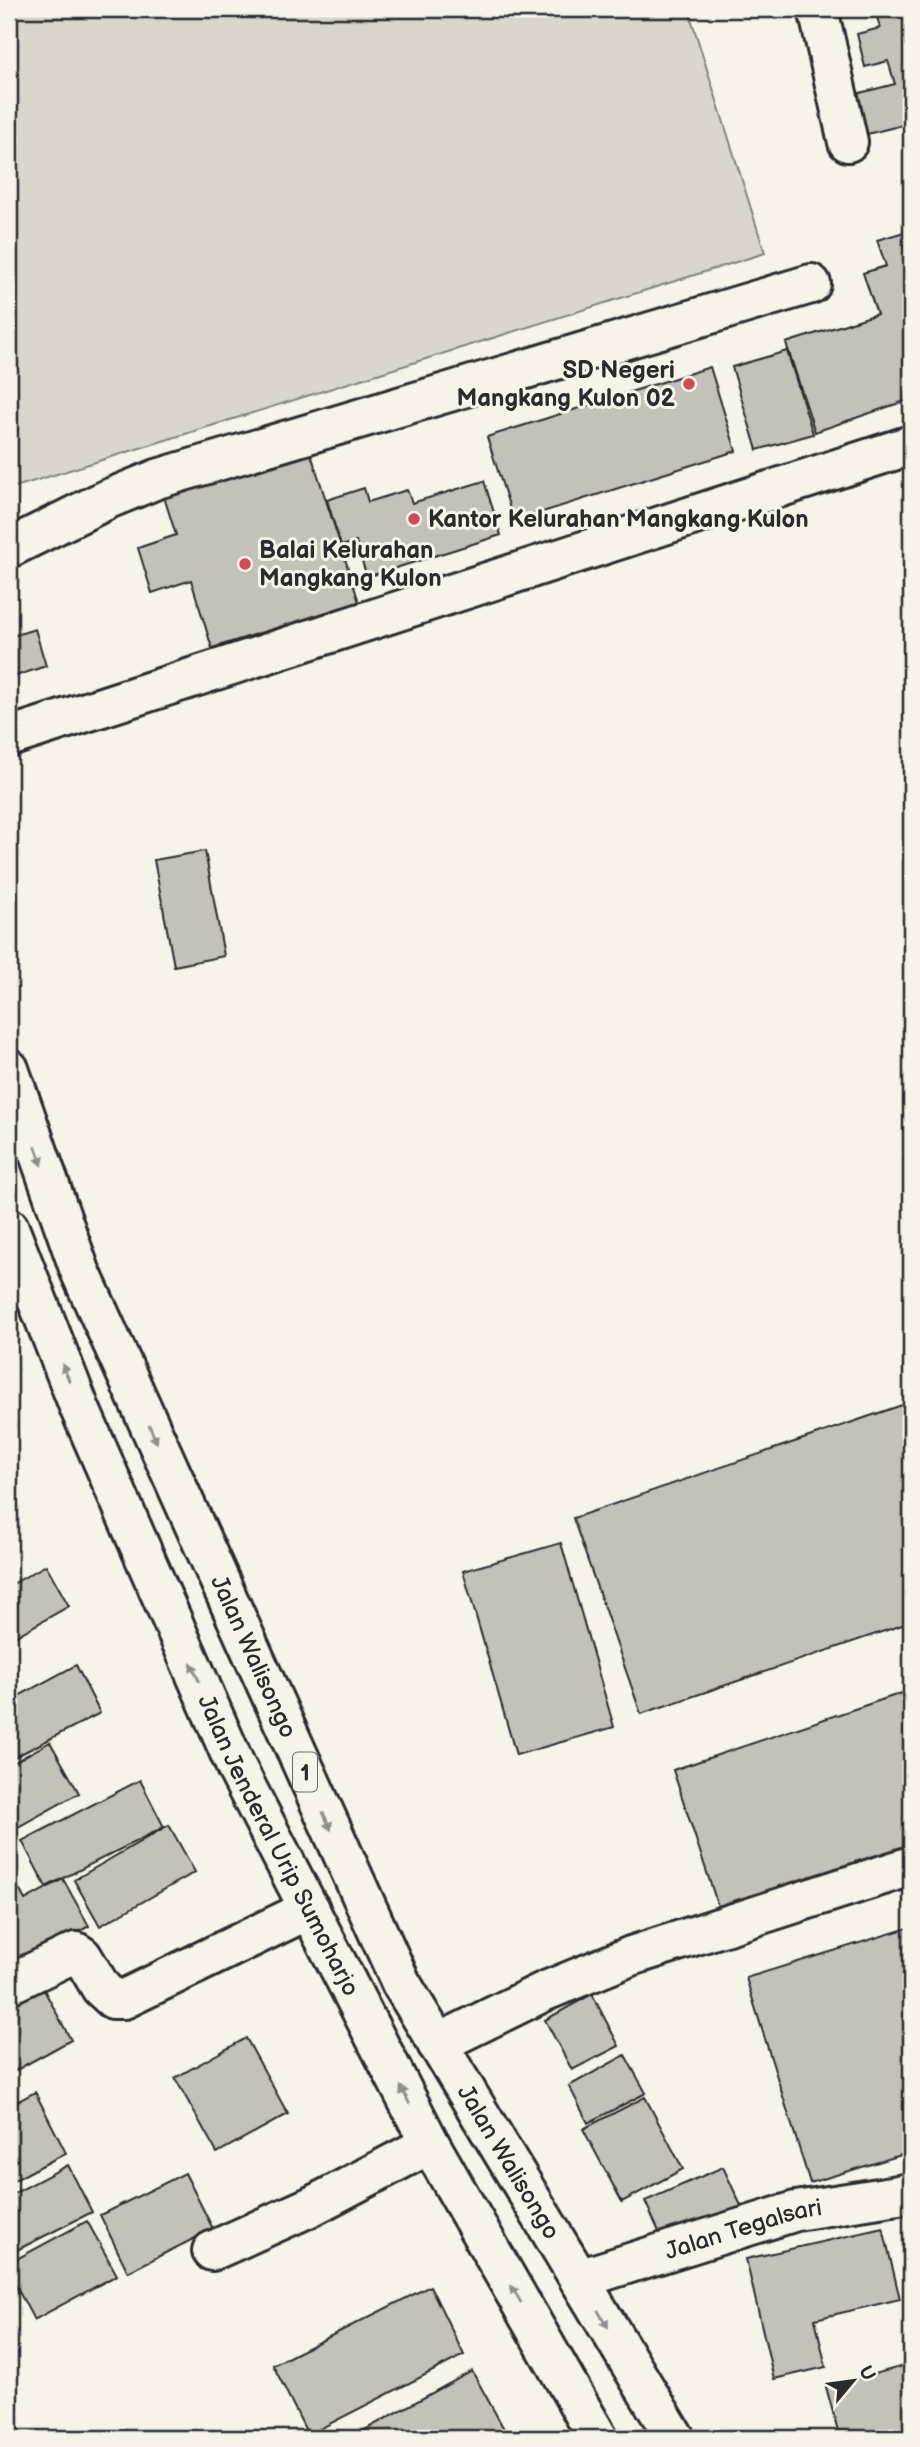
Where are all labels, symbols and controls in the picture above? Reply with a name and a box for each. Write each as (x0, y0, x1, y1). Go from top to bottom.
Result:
place label: SD Negeri Mangkang Kulon 02 (457, 356, 676, 413)
marker: SD Negeri Mangkang Kulon 02 (681, 376, 697, 392)
place label: Kantor Kelurahan Mangkang Kulon (428, 505, 809, 534)
marker: Kantor Kelurahan Mangkang Kulon (406, 511, 422, 527)
place label: Balai Kelurahan Mangkang Kulon (259, 536, 442, 593)
marker: Balai Kelurahan Mangkang Kulon (237, 556, 253, 572)
one-way arrow (34, 1146, 45, 1167)
one-way arrow (61, 1363, 72, 1384)
one-way arrow (148, 1424, 159, 1445)
street label: Jalan Walisongo (204, 1571, 303, 1743)
one-way arrow (189, 1662, 200, 1683)
street label: Jalan Jenderal Urip Sumoharjo (191, 1691, 365, 2001)
road number: 1 (293, 1752, 317, 1792)
one-way arrow (322, 1810, 333, 1831)
street label: Jalan Walisongo (451, 2080, 566, 2245)
one-way arrow (399, 2085, 411, 2105)
street label: Jalan Tegalsari (661, 2193, 824, 2266)
one-way arrow (510, 2284, 522, 2304)
one-way arrow (597, 2309, 609, 2328)
north arrow (818, 2346, 888, 2416)
text: U (853, 2362, 880, 2385)

